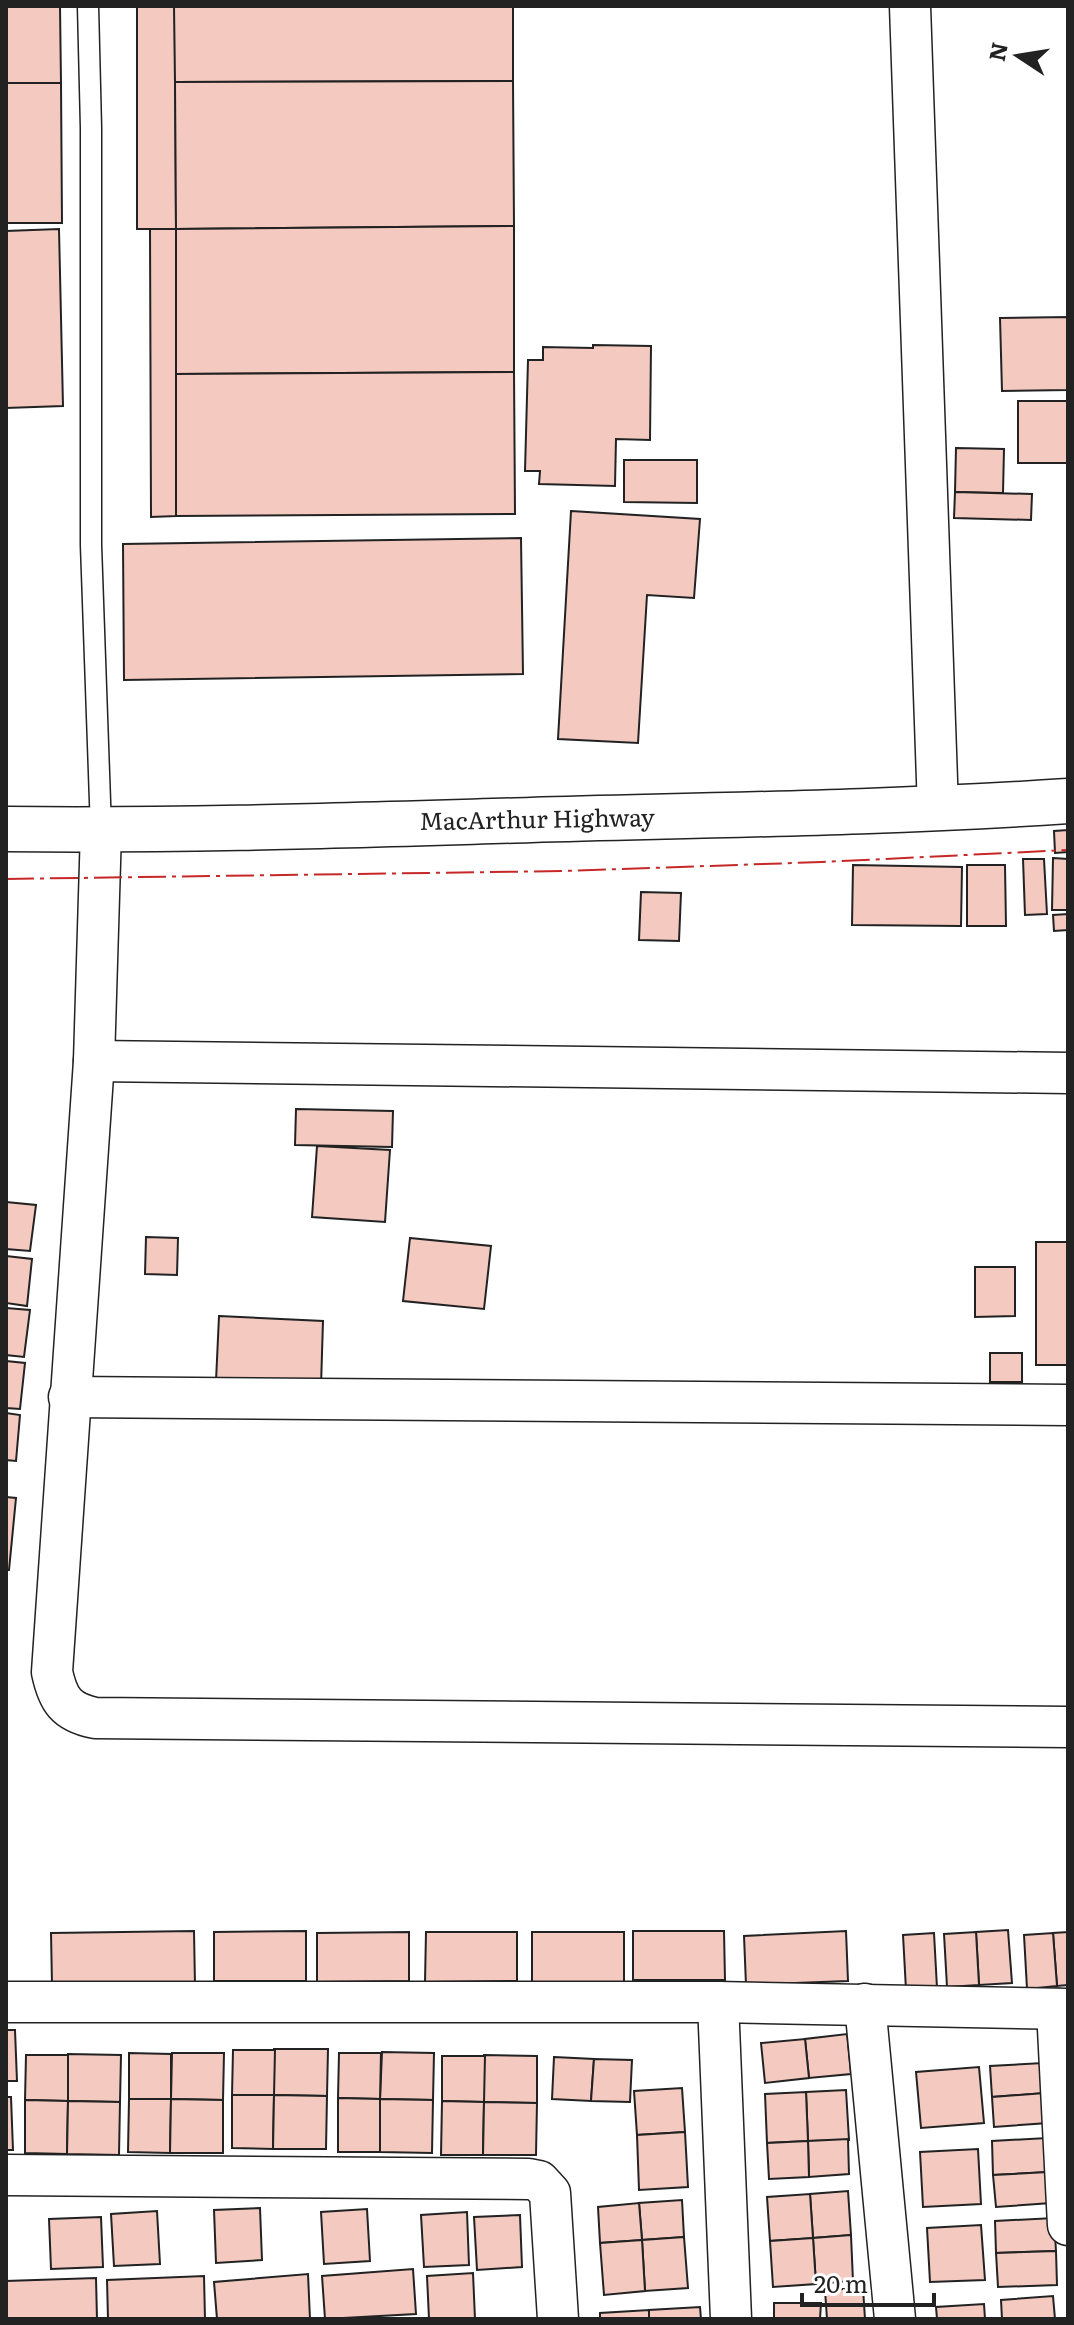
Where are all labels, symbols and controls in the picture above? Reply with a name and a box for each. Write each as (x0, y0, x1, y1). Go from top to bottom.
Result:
north arrow (978, 16, 1058, 96)
text: N (979, 39, 1015, 64)
street label: MacArthur Highway (419, 798, 655, 837)
scale bar (802, 2257, 934, 2307)
text: 20 m (814, 2265, 868, 2300)

